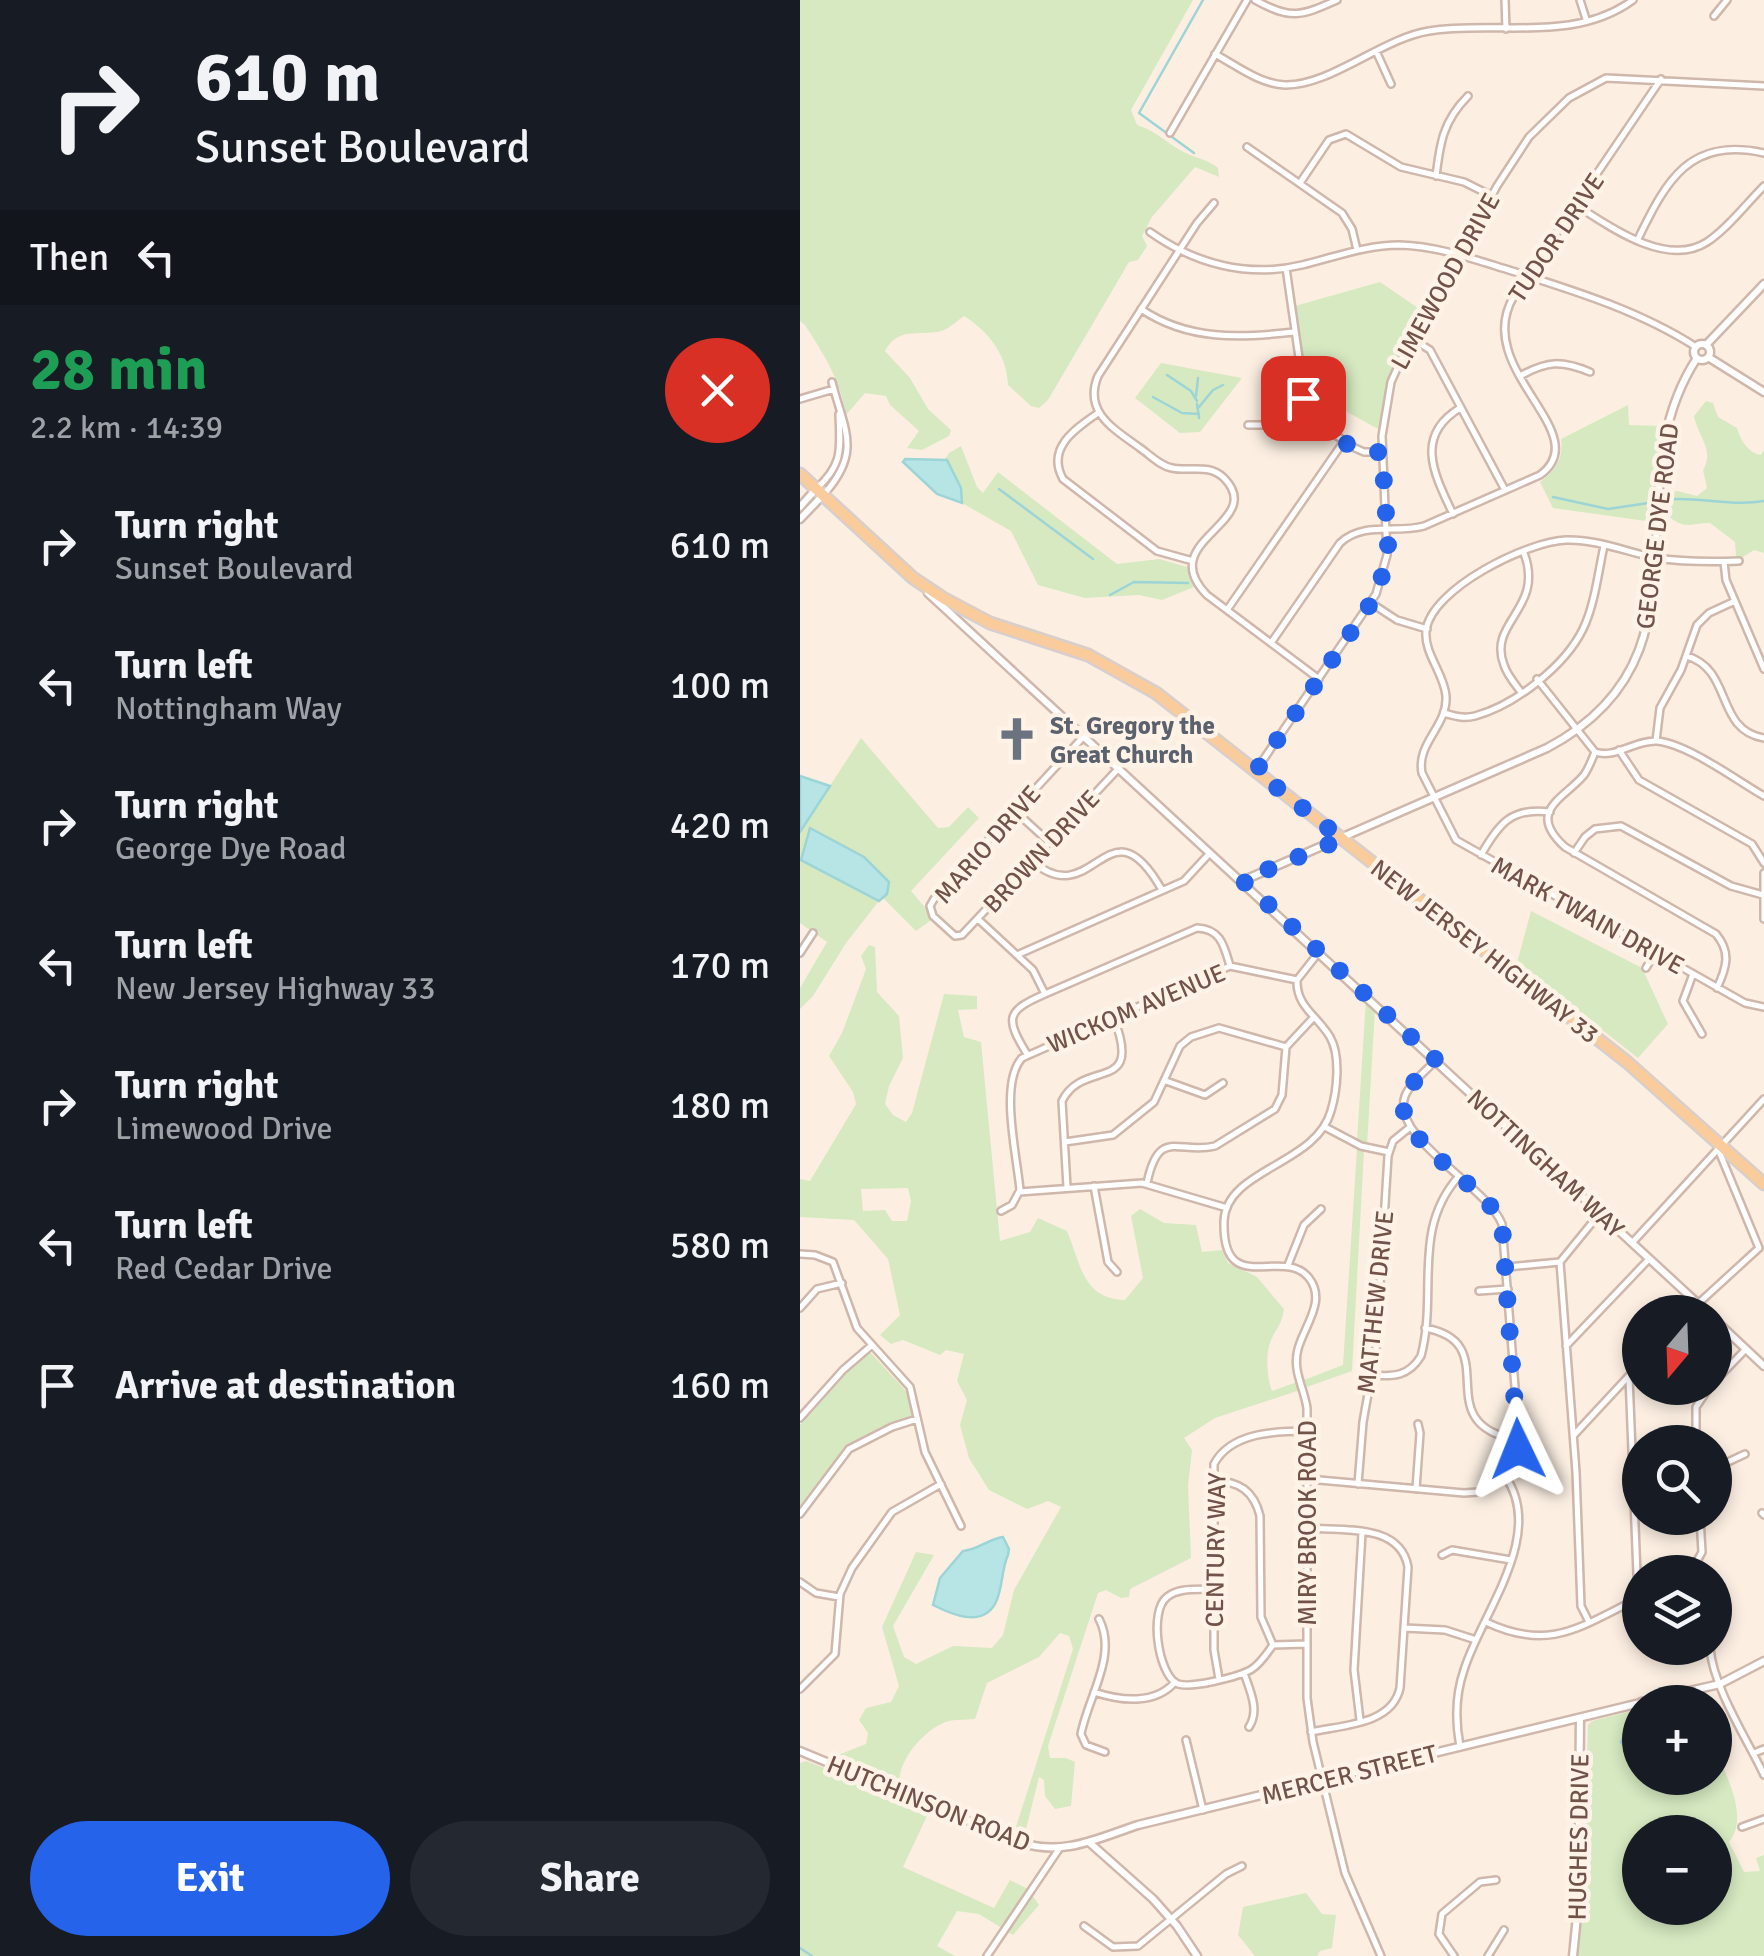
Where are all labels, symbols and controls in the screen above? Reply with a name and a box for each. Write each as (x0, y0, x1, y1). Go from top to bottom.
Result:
text: 610 m (195, 34, 380, 120)
icon: right (30, 40, 160, 170)
text: Sunset Boulevard (195, 120, 530, 175)
street label: TUDOR DRIVE (1502, 167, 1611, 308)
street label: LIMEWOOD DRIVE (1384, 187, 1507, 375)
icon: left (129, 230, 184, 285)
text: Then (30, 234, 109, 281)
text: 28 min (30, 333, 207, 407)
button: close (665, 338, 770, 443)
pin (1261, 356, 1346, 441)
icon: arrive (1276, 371, 1331, 426)
text: 2.2 km · 14:39 (30, 408, 223, 447)
street label: GEORGE DYE ROAD (1629, 421, 1686, 631)
text: Turn right (115, 502, 279, 549)
icon: right (30, 518, 85, 573)
text: 610 m (670, 522, 770, 569)
text: Sunset Boulevard (115, 549, 353, 588)
text: Turn left (115, 642, 253, 689)
icon: left (30, 658, 85, 713)
text: 100 m (670, 662, 770, 709)
text: Nottingham Way (115, 689, 342, 728)
place label: St. Gregory the Great Church (1050, 710, 1215, 770)
church icon: St. Gregory the Great Church (993, 715, 1041, 763)
street label: MARIO DRIVE (928, 779, 1047, 910)
text: Turn right (115, 782, 279, 829)
street label: BROWN DRIVE (977, 783, 1106, 919)
icon: right (30, 798, 85, 853)
text: 420 m (670, 802, 770, 849)
text: George Dye Road (115, 829, 347, 868)
street label: MARK TWAIN DRIVE (1486, 850, 1690, 981)
street label: NEW JERSEY HIGHWAY 33 (1364, 853, 1605, 1050)
text: Turn left (115, 922, 253, 969)
icon: left (30, 938, 85, 993)
text: 170 m (670, 942, 770, 989)
street label: WICKOM AVENUE (1042, 957, 1230, 1060)
text: New Jersey Highway 33 (115, 969, 436, 1008)
text: Turn right (115, 1062, 279, 1109)
icon: right (30, 1078, 85, 1133)
text: 180 m (670, 1082, 770, 1129)
street label: NOTTINGHAM WAY (1461, 1083, 1631, 1244)
text: Limewood Drive (115, 1109, 332, 1148)
text: Turn left (115, 1202, 253, 1249)
street label: MATTHEW DRIVE (1350, 1209, 1401, 1395)
icon: left (30, 1218, 85, 1273)
text: 580 m (670, 1222, 770, 1269)
text: Red Cedar Drive (115, 1249, 332, 1288)
north arrow (1622, 1295, 1732, 1405)
map controls (1622, 1295, 1732, 1925)
icon: arrive (30, 1358, 85, 1413)
text: Arrive at destination (115, 1362, 456, 1409)
text: 160 m (670, 1362, 770, 1409)
position arrow (1466, 1397, 1570, 1501)
street label: MIRY BROOK ROAD (1292, 1420, 1323, 1626)
button: search (1622, 1425, 1732, 1535)
street label: CENTURY WAY (1199, 1472, 1232, 1628)
button: layers (1622, 1555, 1732, 1665)
button: + (1622, 1685, 1732, 1795)
street label: MERCER STREET (1258, 1738, 1441, 1811)
street label: HUTCHINSON ROAD (823, 1749, 1035, 1858)
street label: HUGHES DRIVE (1562, 1753, 1595, 1921)
button: − (1622, 1815, 1732, 1925)
button: Exit (30, 1821, 390, 1936)
button: Share (410, 1821, 770, 1936)

